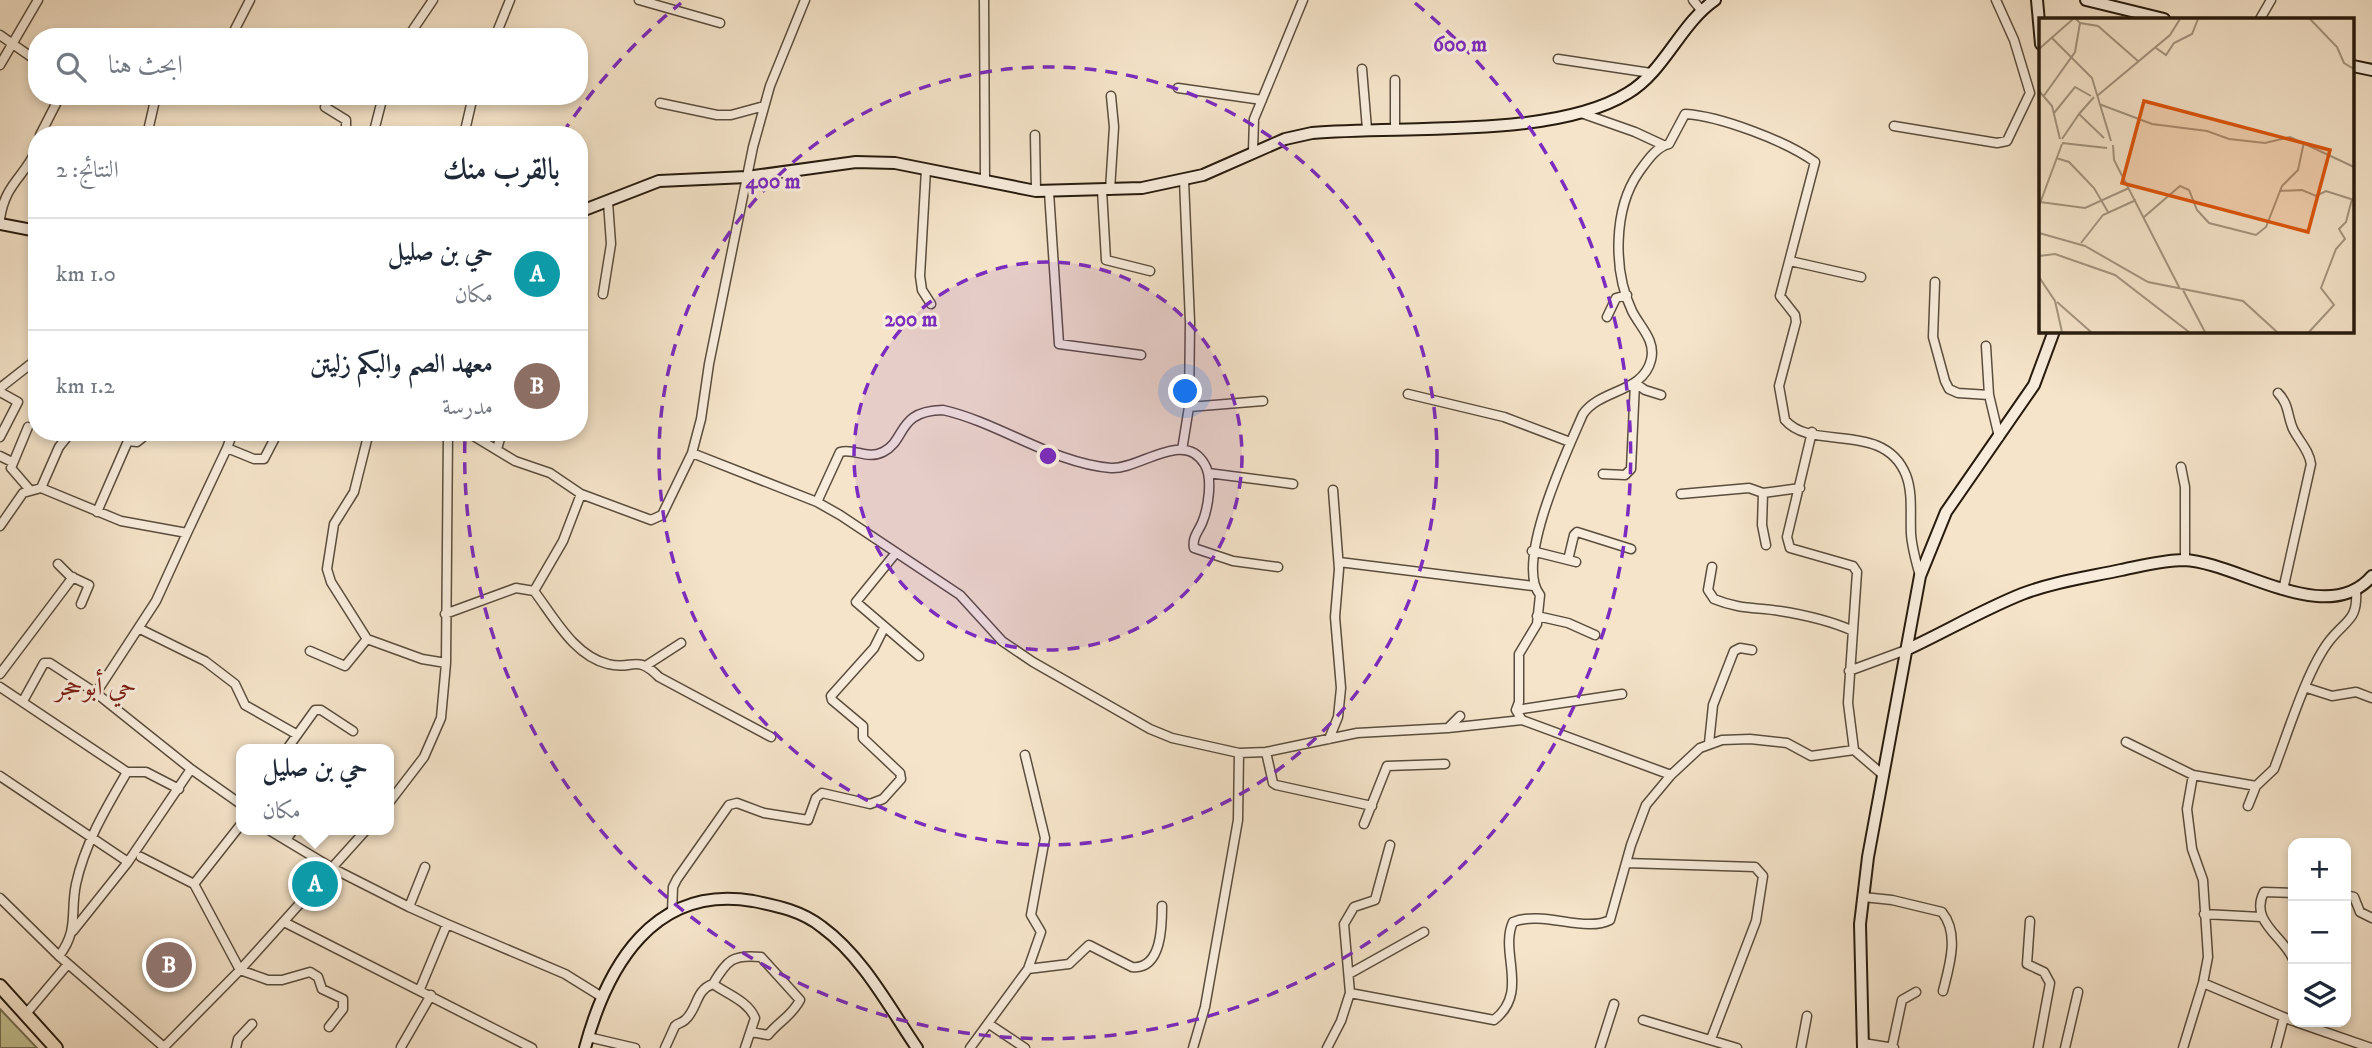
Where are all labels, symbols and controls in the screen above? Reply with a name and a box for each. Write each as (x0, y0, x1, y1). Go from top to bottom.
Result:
inset map (2039, 18, 2354, 332)
search box (28, 28, 588, 105)
text: 600 m (1433, 32, 1487, 58)
icon: search (52, 48, 90, 86)
text: ابحث هنا (108, 49, 183, 82)
text: بالقرب منك (443, 152, 560, 189)
text: النتائج: 2 (56, 156, 119, 185)
text: 400 m (746, 169, 801, 195)
text: حي بن صليل (388, 236, 493, 269)
text: 1.0 km (56, 260, 116, 289)
text: A (530, 260, 544, 289)
text: مكان (454, 281, 493, 310)
text: 200 m (884, 307, 938, 333)
text: معهد الصم والبكم زليتن (310, 348, 493, 381)
text: 1.2 km (56, 372, 115, 401)
text: B (530, 372, 544, 401)
your location (1168, 374, 1202, 408)
text: مدرسة (442, 393, 493, 422)
centre of rings (1036, 444, 1060, 468)
district label: حي أبوحجر (52, 669, 137, 708)
popup (236, 744, 394, 835)
text: حي بن صليل (262, 752, 368, 785)
text: مكان (262, 797, 301, 826)
map controls (2288, 838, 2351, 1027)
button: + (2288, 838, 2351, 901)
pin: A (292, 858, 338, 910)
button: − (2288, 901, 2351, 964)
pin: B (146, 939, 192, 991)
button: layers (2288, 964, 2351, 1027)

